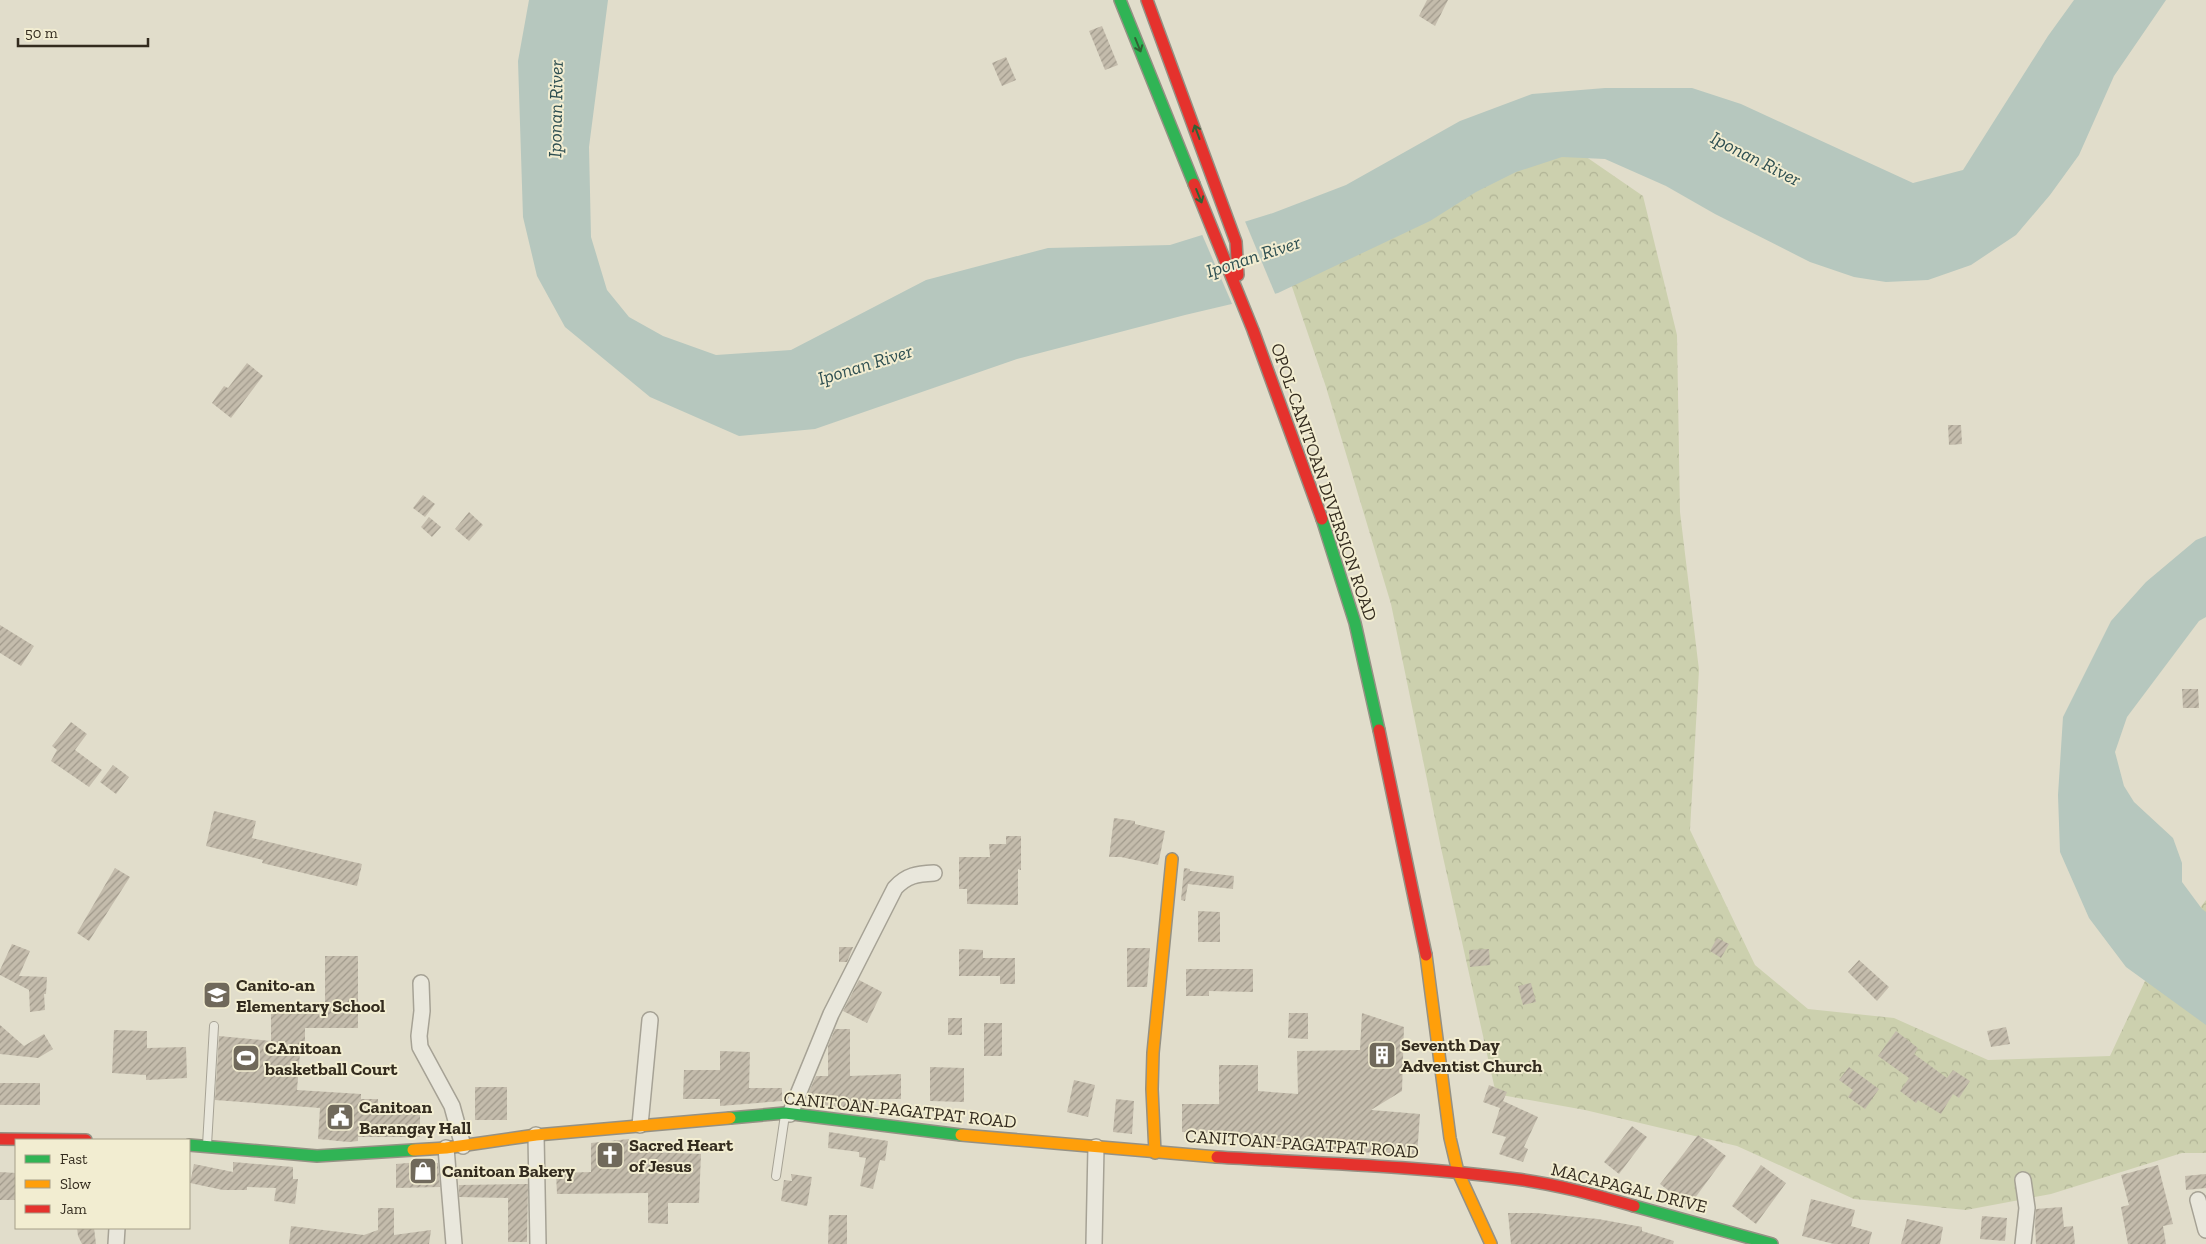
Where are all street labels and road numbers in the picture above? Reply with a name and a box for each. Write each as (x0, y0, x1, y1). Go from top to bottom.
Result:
street label: OPOL-CANITOAN DIVERSION ROAD (1266, 340, 1382, 624)
street label: CANITOAN-PAGATPAT ROAD (782, 1087, 1018, 1133)
street label: CANITOAN-PAGATPAT ROAD (1184, 1125, 1420, 1163)
street label: MACAPAGAL DRIVE (1549, 1158, 1709, 1218)

